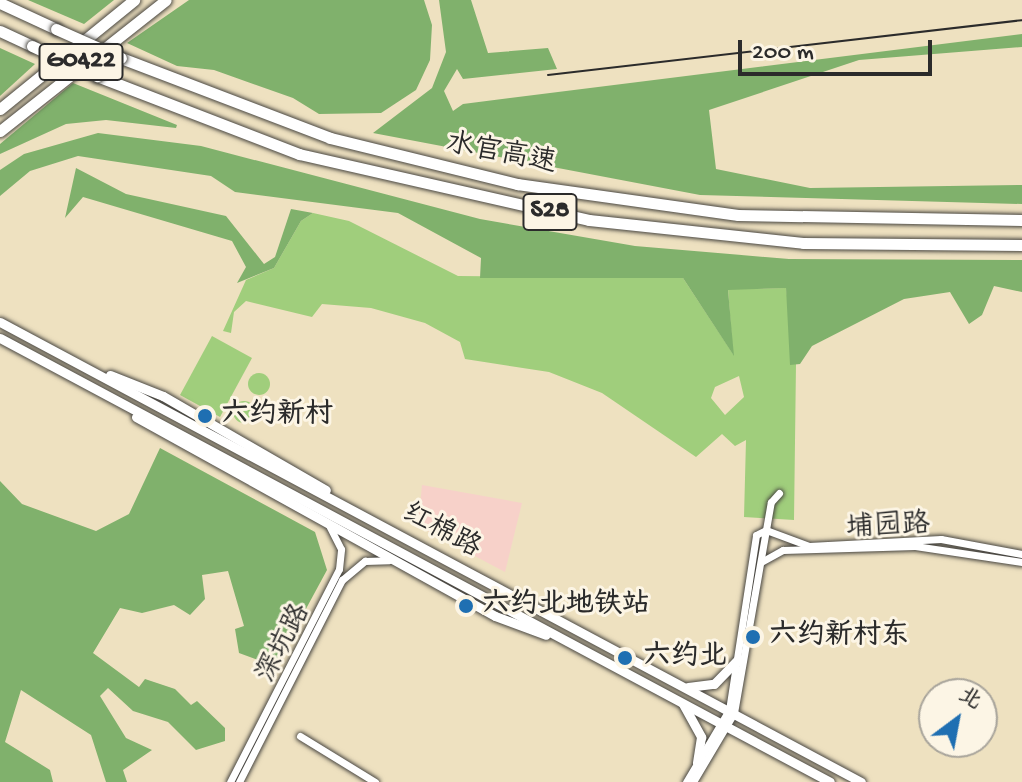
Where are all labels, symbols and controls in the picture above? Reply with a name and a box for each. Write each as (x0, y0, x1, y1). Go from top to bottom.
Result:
scale bar (742, 24, 936, 74)
text: 200 m (752, 39, 814, 68)
road number: G0422 (37, 40, 125, 84)
street label: 水官高速 (443, 128, 559, 182)
road number: S28 (522, 190, 578, 234)
place label: 六约新村 (221, 399, 333, 433)
marker: 六约新村 (196, 407, 214, 425)
street label: 红棉路 (396, 497, 486, 567)
street label: 埔园路 (845, 509, 931, 547)
place label: 六约北地铁站 (482, 589, 650, 623)
marker: 六约北地铁站 (457, 597, 475, 615)
street label: 深坑路 (251, 599, 319, 689)
place label: 六约新村东 (769, 620, 909, 654)
marker: 六约新村东 (744, 628, 762, 646)
place label: 六约北 (643, 641, 727, 675)
marker: 六约北 (614, 647, 636, 669)
north arrow (918, 678, 998, 758)
text: 北 (953, 682, 986, 716)

